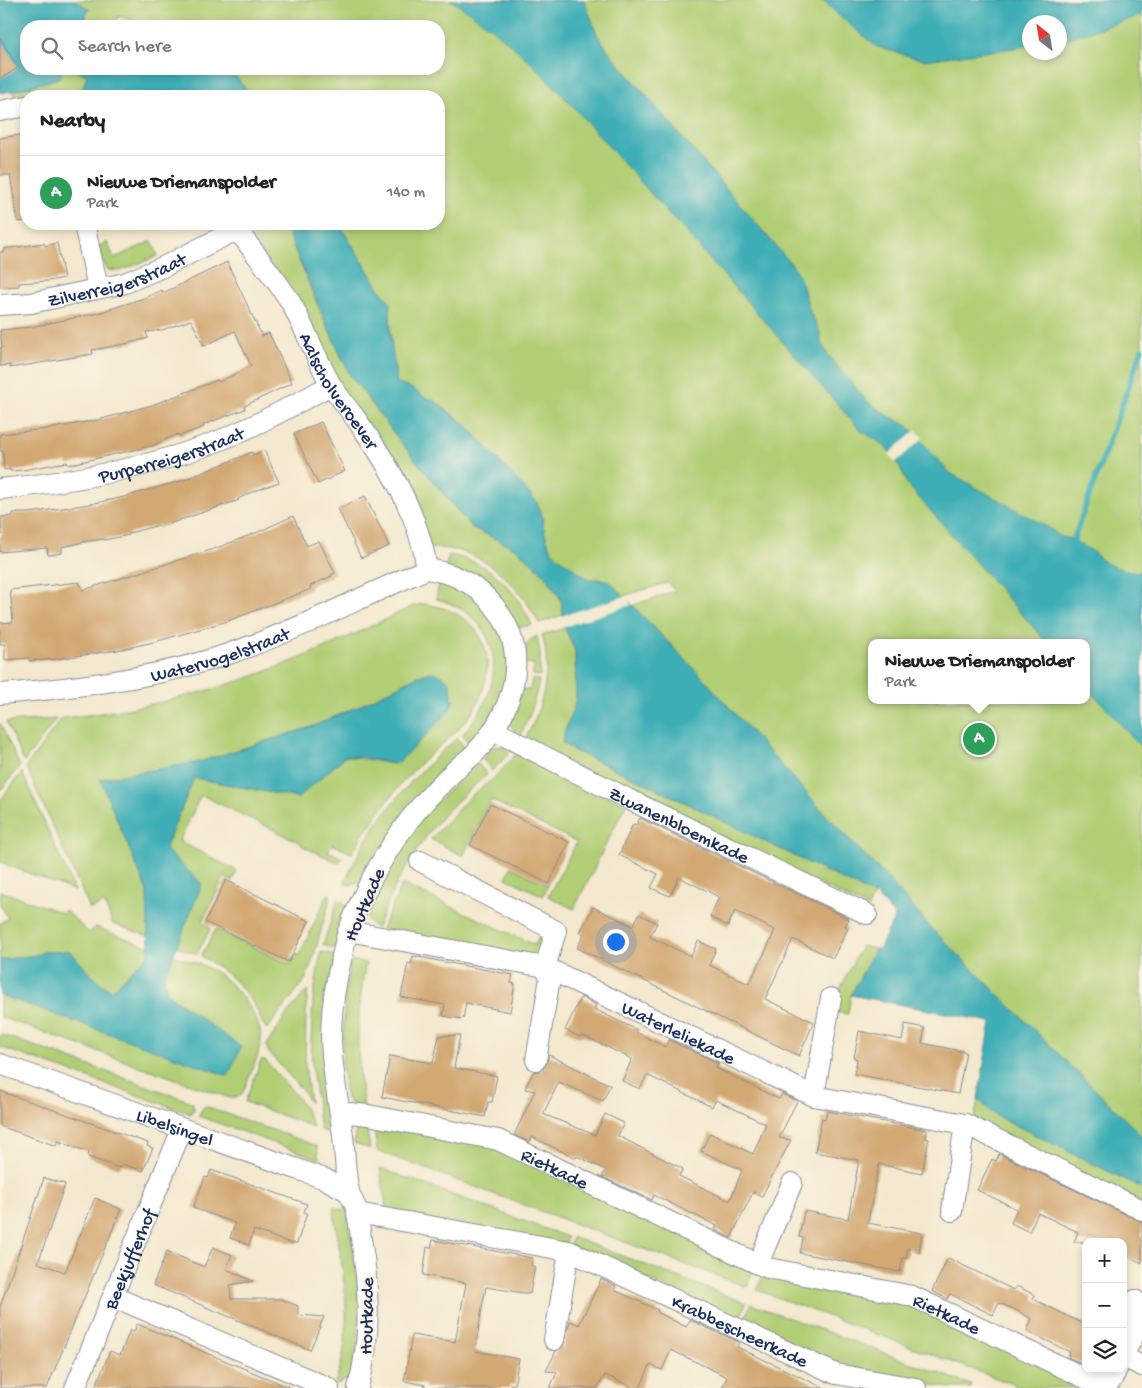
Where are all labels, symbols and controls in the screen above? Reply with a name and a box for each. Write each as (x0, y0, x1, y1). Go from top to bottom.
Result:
north arrow (1022, 15, 1067, 60)
search box (20, 20, 445, 75)
icon: search (38, 34, 66, 62)
text: Search here (78, 36, 172, 59)
text: Nearby (40, 110, 105, 135)
text: Nieuwe Driemanspolder (87, 172, 275, 195)
text: A (51, 184, 61, 203)
text: 140 m (387, 184, 425, 203)
text: Park (87, 195, 118, 214)
street label: Zilverreigerstraat (46, 248, 193, 314)
street label: Aalscholveroever (292, 330, 383, 457)
street label: Purperreigerstraat (96, 422, 250, 490)
street label: Watervogelstraat (149, 623, 296, 689)
popup (868, 639, 1090, 704)
text: Nieuwe Driemanspolder (885, 651, 1073, 674)
text: Park (885, 674, 915, 693)
pin: A (963, 720, 995, 758)
street label: Zwanenbloemkade (604, 783, 752, 871)
street label: Houtkade (341, 865, 392, 945)
your location (603, 929, 629, 955)
street label: Waterleliekade (617, 997, 738, 1072)
street label: Libelsingel (133, 1105, 216, 1154)
street label: Rietkade (516, 1145, 591, 1196)
street label: Beekjufferhof (100, 1204, 163, 1314)
map controls (1082, 1238, 1127, 1373)
button: + (1082, 1238, 1127, 1283)
street label: Houtkade (356, 1277, 381, 1355)
button: − (1082, 1283, 1127, 1328)
street label: Rietkade (908, 1290, 983, 1342)
street label: Krabbescheerkade (667, 1292, 811, 1375)
button: layers (1082, 1328, 1127, 1373)

